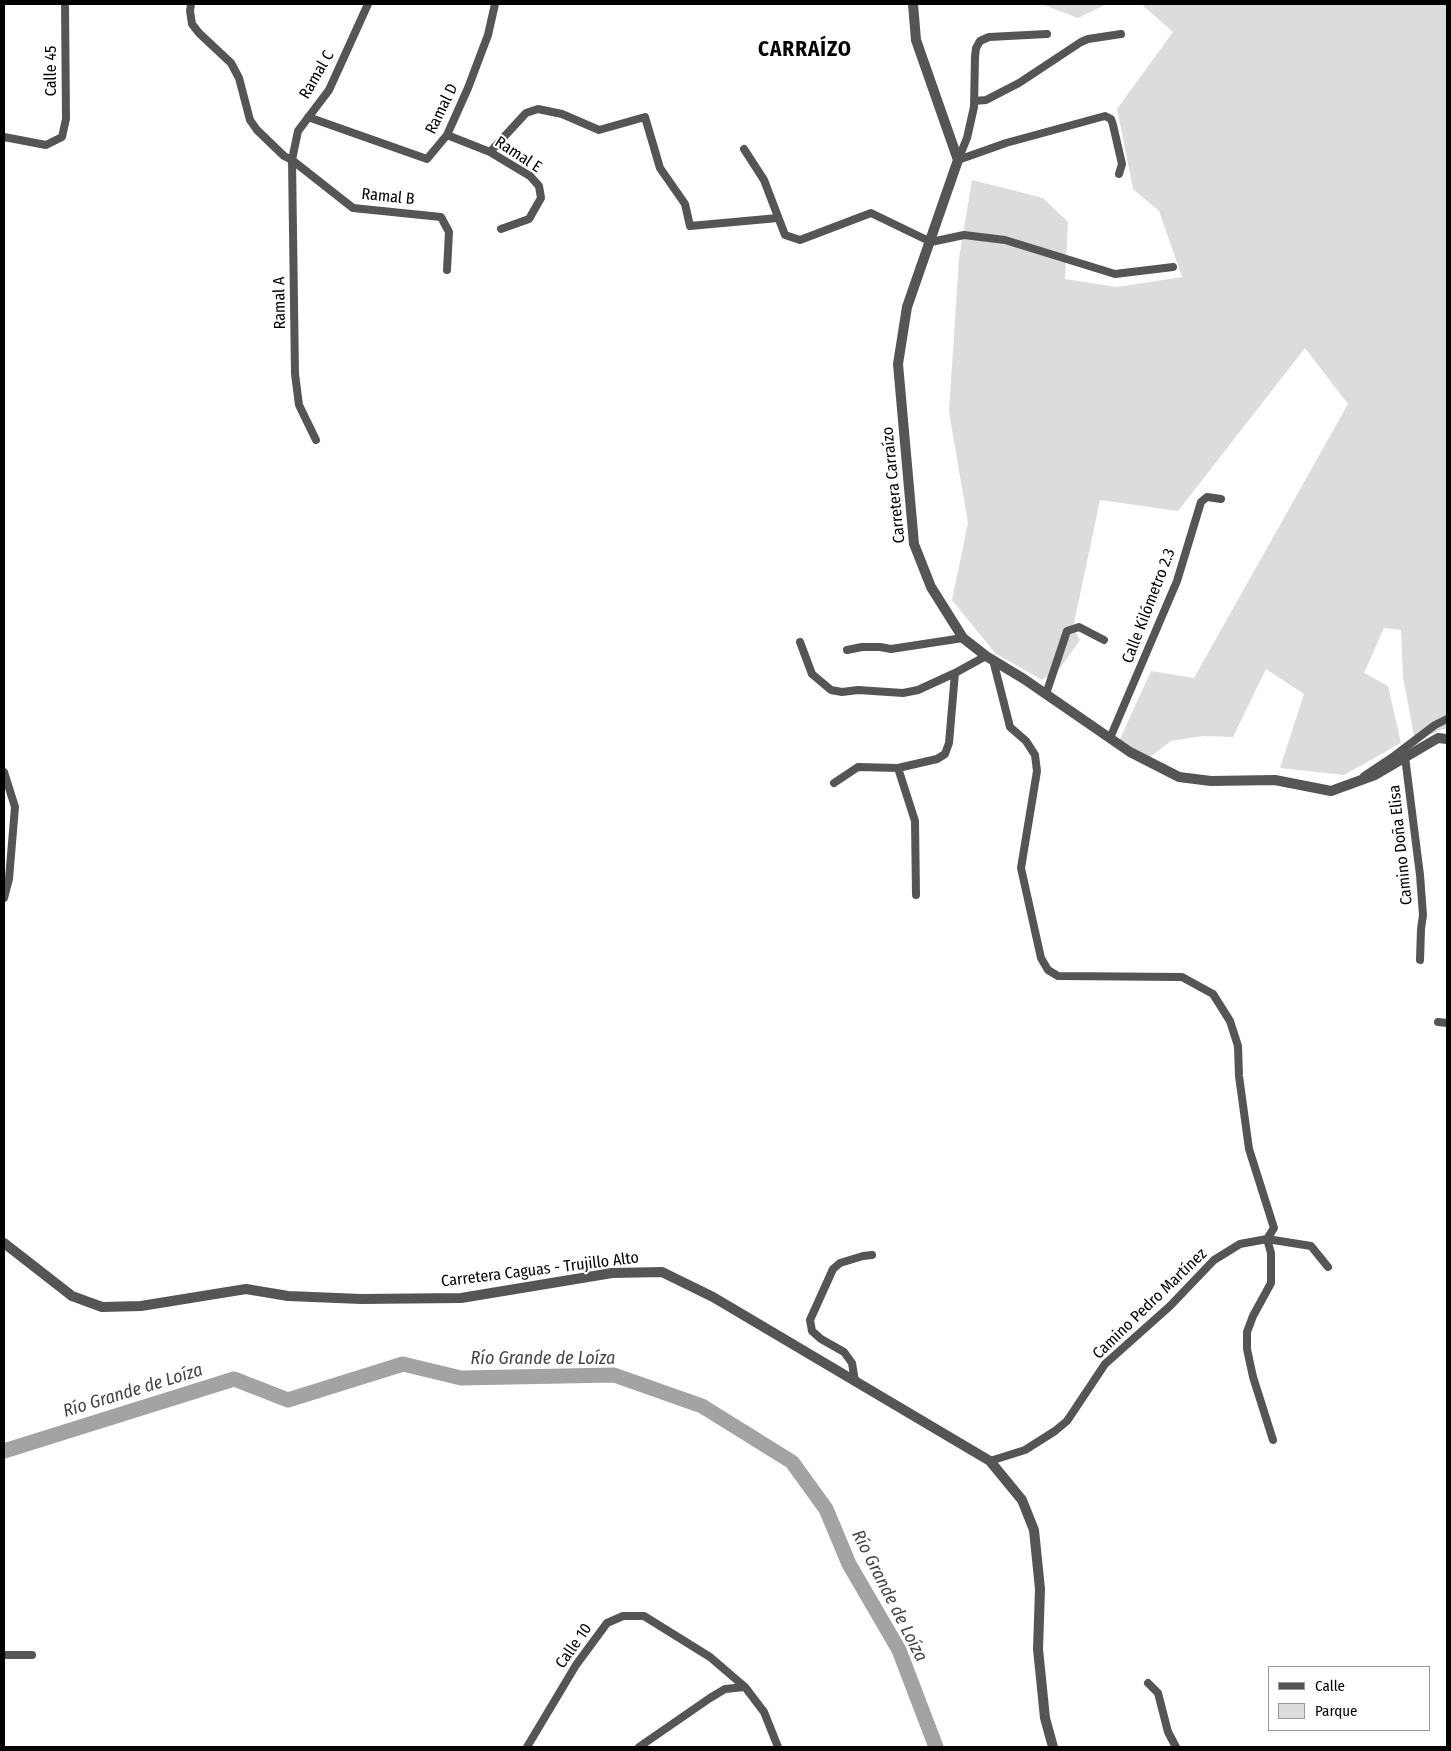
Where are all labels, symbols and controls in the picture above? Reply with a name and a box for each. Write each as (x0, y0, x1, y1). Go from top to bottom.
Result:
district label: CARRAÍZO (757, 37, 853, 63)
street label: Calle 45 (42, 46, 62, 96)
street label: Ramal C (296, 47, 338, 103)
street label: Ramal D (422, 81, 462, 137)
street label: Ramal E (491, 133, 545, 177)
street label: Ramal B (361, 185, 415, 209)
street label: Ramal A (270, 276, 290, 330)
street label: Carretera Carraízo (878, 426, 910, 544)
street label: Calle Kilómetro 2.3 (1118, 546, 1180, 666)
street label: Camino Doña Elisa (1385, 784, 1417, 906)
street label: Camino Pedro Martínez (1089, 1245, 1211, 1363)
street label: Carretera Caguas - Trujillo Alto (440, 1248, 640, 1292)
water label: Río Grande de Loíza (471, 1348, 615, 1370)
water label: Río Grande de Loíza (61, 1360, 205, 1422)
water label: Río Grande de Loíza (847, 1527, 931, 1665)
street label: Calle 10 (552, 1620, 596, 1672)
legend (1268, 1666, 1431, 1731)
text: Calle (1315, 1677, 1345, 1695)
text: Parque (1315, 1702, 1358, 1720)

